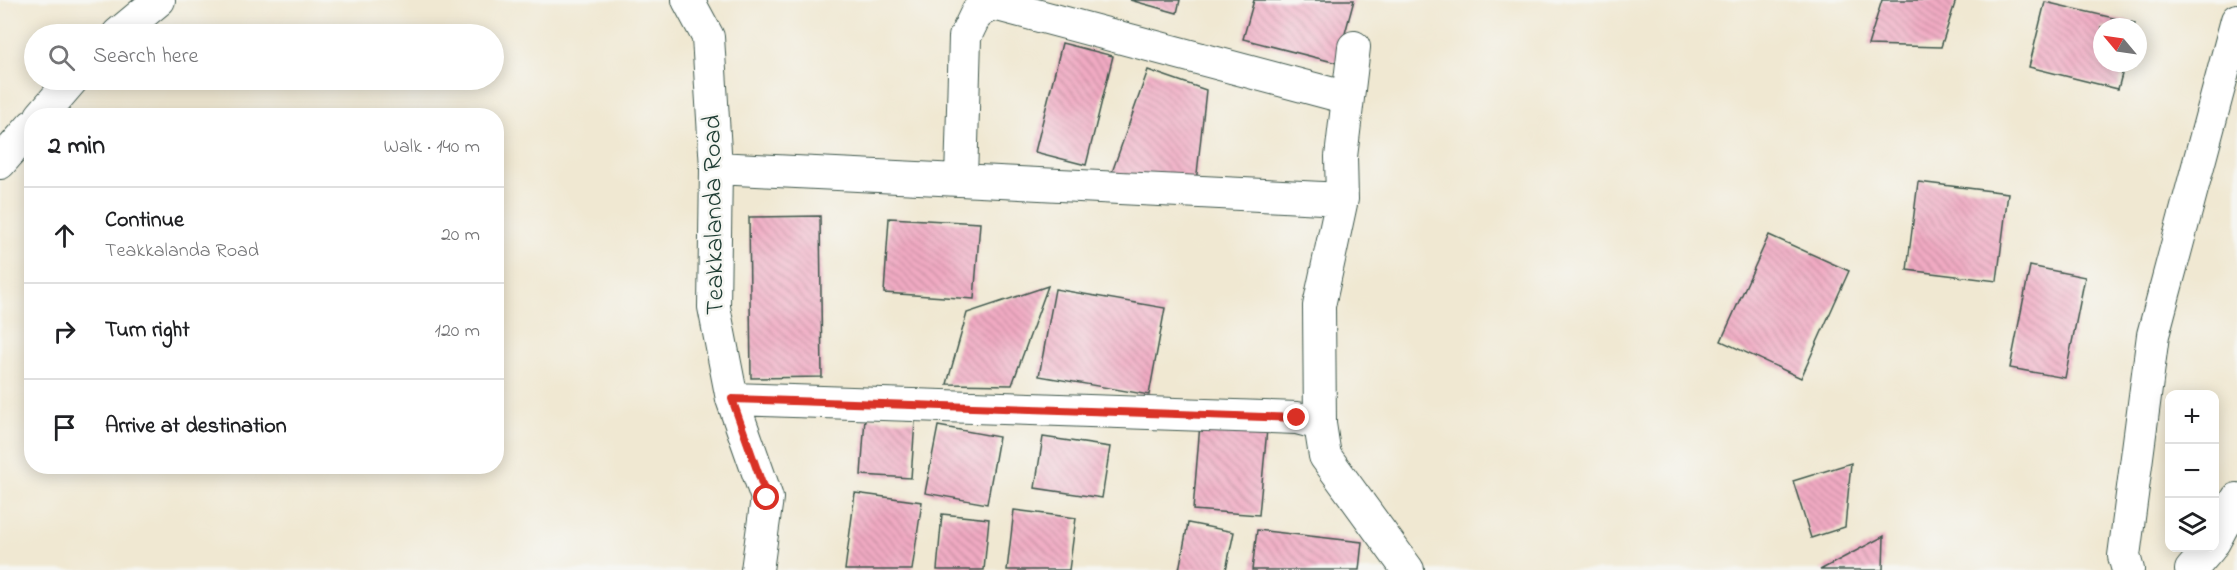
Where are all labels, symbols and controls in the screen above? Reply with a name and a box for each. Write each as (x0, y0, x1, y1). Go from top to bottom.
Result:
north arrow (2093, 18, 2147, 72)
search box (24, 24, 504, 90)
icon: search (45, 41, 78, 74)
text: Search here (93, 41, 198, 73)
street label: Teakkalanda Road (694, 114, 736, 315)
text: 2 min (48, 128, 105, 166)
text: Walk · 140 m (384, 133, 480, 162)
text: Continue (105, 205, 184, 237)
icon: ahead (48, 219, 81, 252)
text: 20 m (441, 221, 480, 250)
text: Teakkalanda Road (105, 237, 259, 266)
icon: right (48, 315, 81, 348)
text: Turn right (105, 315, 190, 347)
text: 120 m (435, 317, 480, 346)
map controls (2165, 390, 2219, 552)
button: + (2165, 390, 2219, 444)
route end (1283, 404, 1309, 430)
icon: arrive (48, 411, 81, 444)
text: Arrive at destination (105, 411, 287, 443)
button: − (2165, 444, 2219, 498)
route start (753, 484, 779, 510)
button: layers (2165, 498, 2219, 552)

